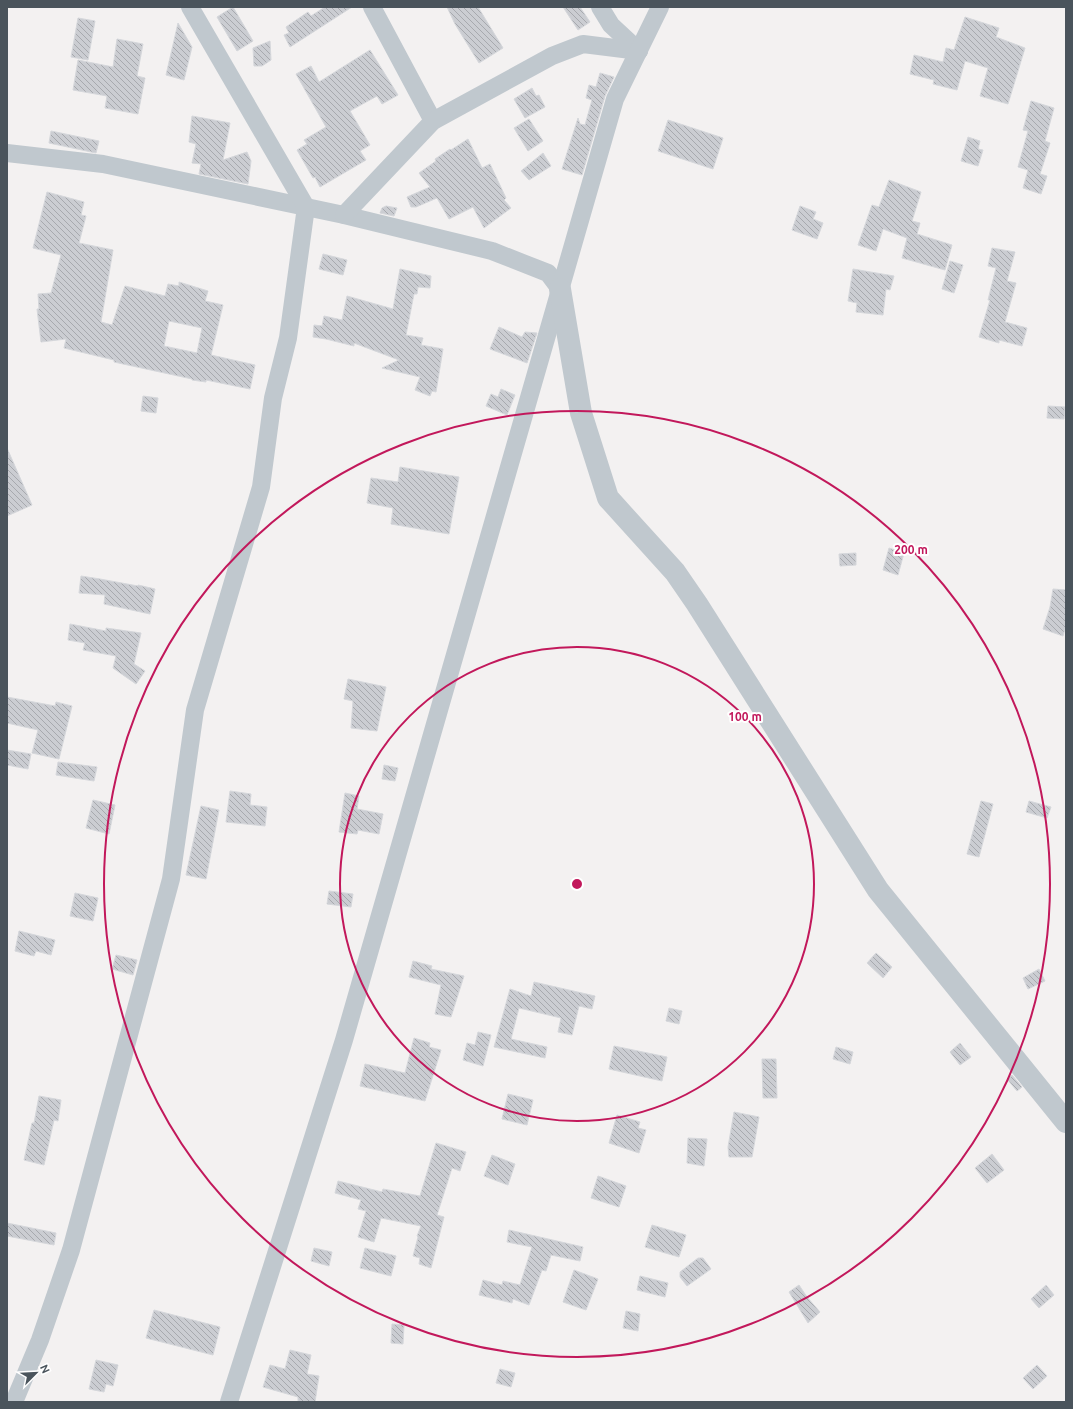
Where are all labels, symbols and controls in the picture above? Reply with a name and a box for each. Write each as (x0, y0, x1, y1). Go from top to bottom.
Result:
text: 200 m (894, 543, 928, 556)
text: 100 m (728, 710, 762, 723)
centre of rings (570, 877, 584, 891)
north arrow (16, 1353, 56, 1393)
text: N (38, 1363, 52, 1375)

